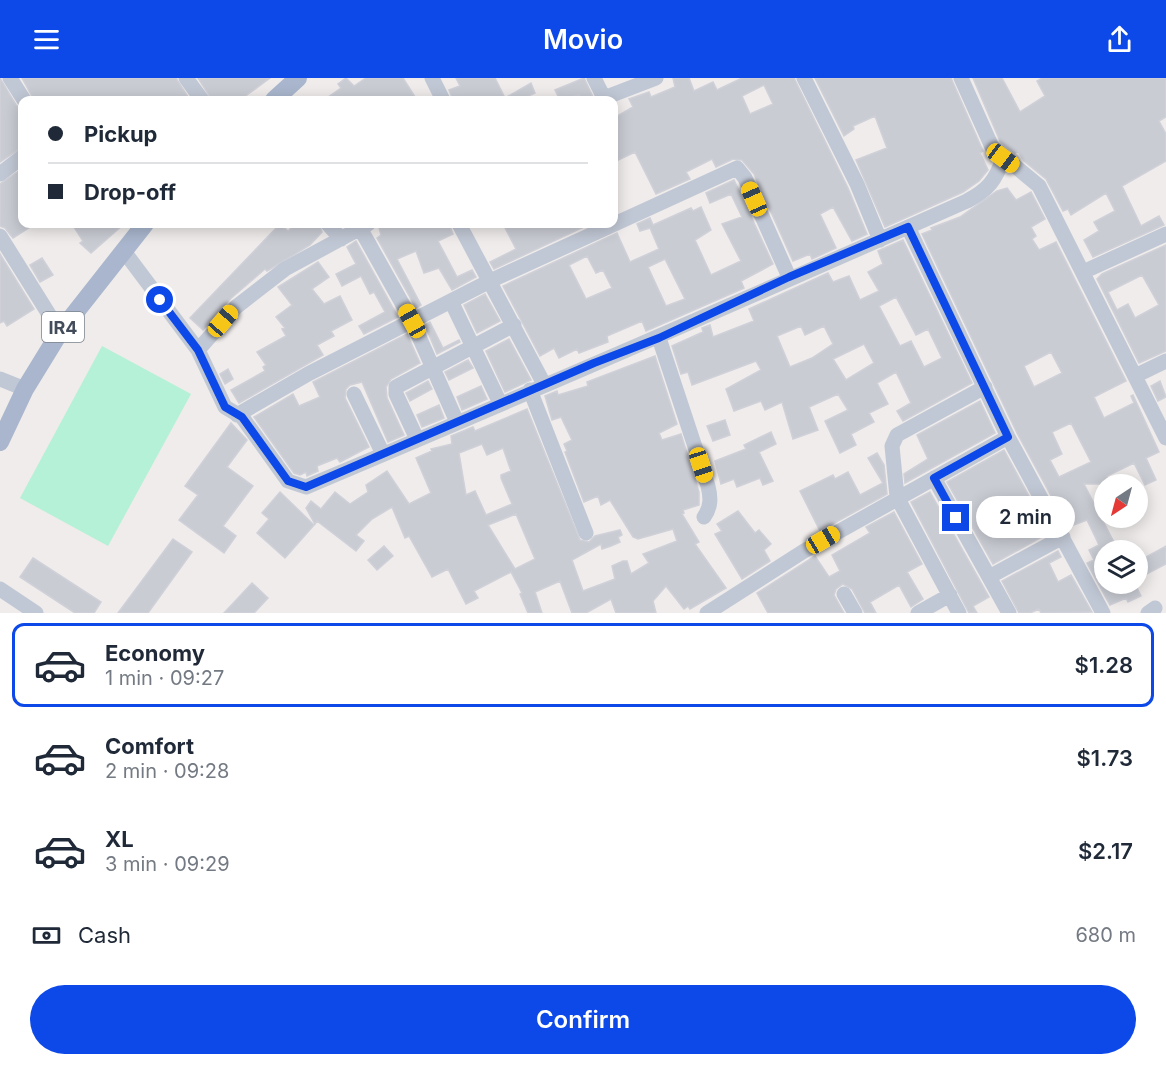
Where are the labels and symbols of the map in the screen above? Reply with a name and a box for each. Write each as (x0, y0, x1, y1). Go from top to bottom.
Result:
car (983, 140, 1023, 176)
car (738, 179, 770, 219)
route start (146, 286, 173, 313)
car (395, 301, 429, 341)
car (204, 302, 242, 340)
road number: IR4 (42, 312, 84, 342)
car (687, 445, 715, 485)
north arrow (1094, 474, 1148, 528)
callout: 2 min (977, 497, 1076, 539)
route end (942, 504, 969, 531)
car (803, 523, 843, 557)

